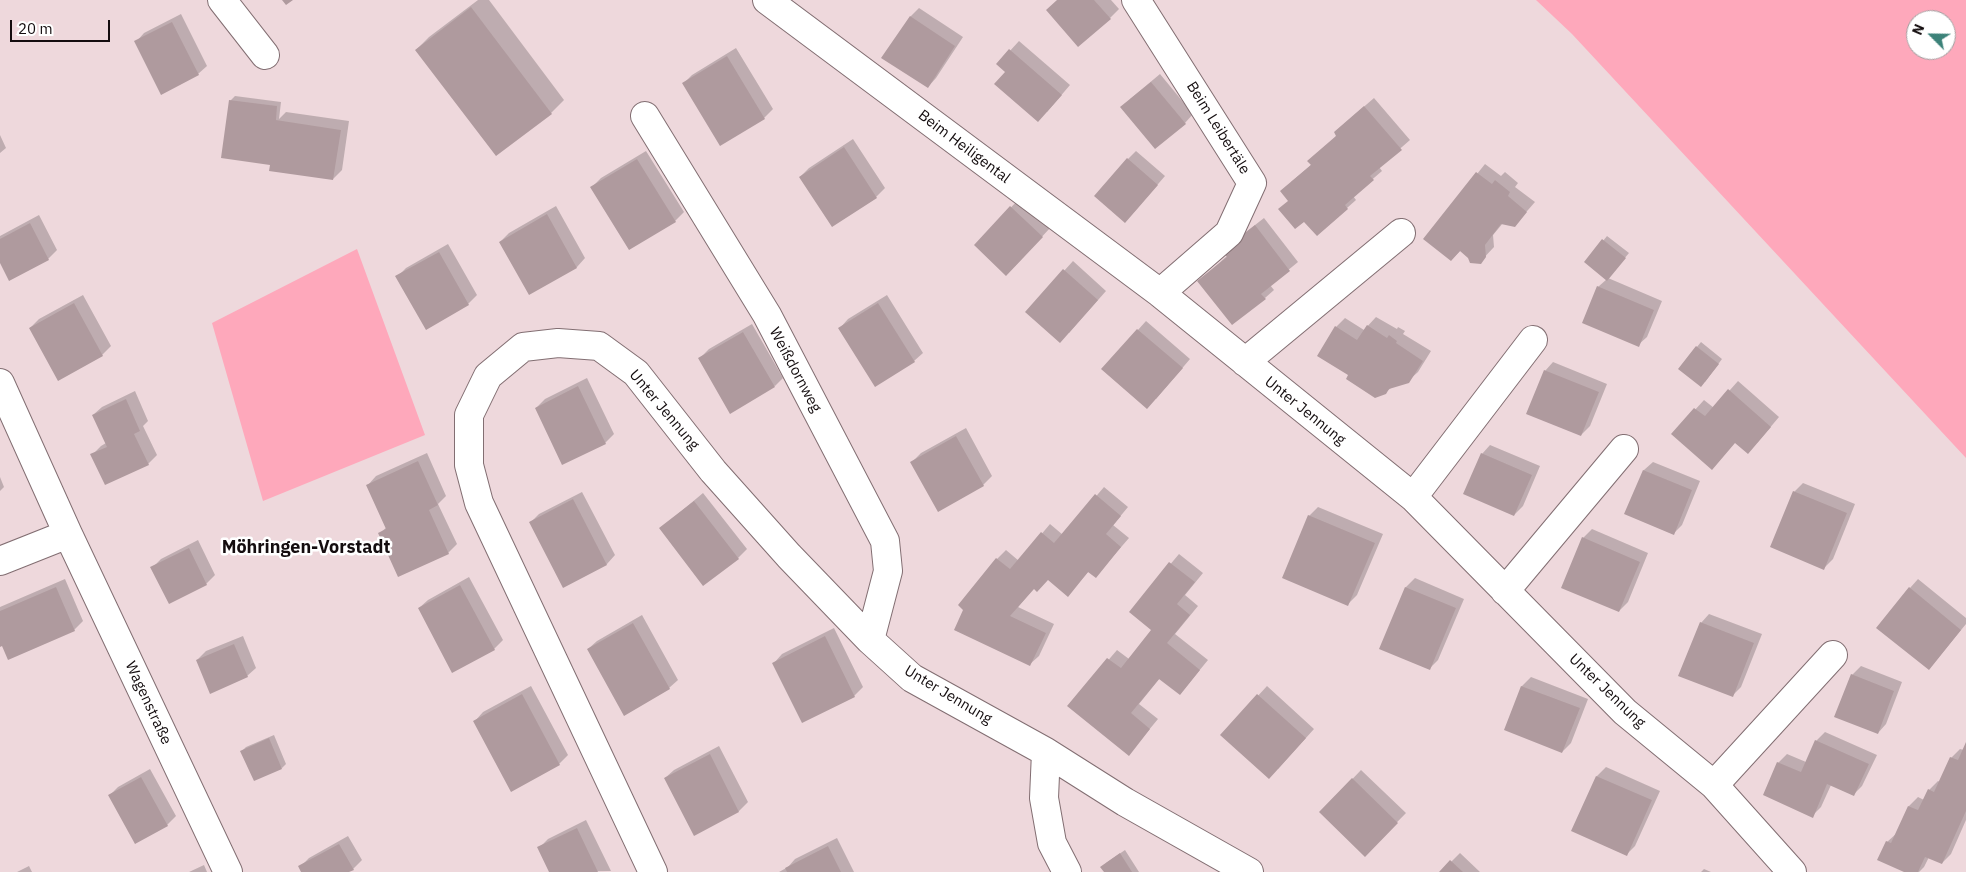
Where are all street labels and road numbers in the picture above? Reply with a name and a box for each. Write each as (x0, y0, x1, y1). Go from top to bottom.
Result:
street label: Beim Leibertäle (1182, 78, 1254, 178)
street label: Beim Heiligental (914, 106, 1014, 188)
street label: Weißdornweg (765, 325, 825, 415)
street label: Unter Jennung (625, 366, 703, 454)
street label: Unter Jennung (1261, 373, 1349, 449)
street label: Unter Jennung (1565, 650, 1649, 732)
street label: Wagenstraße (121, 659, 175, 747)
street label: Unter Jennung (901, 662, 995, 728)

